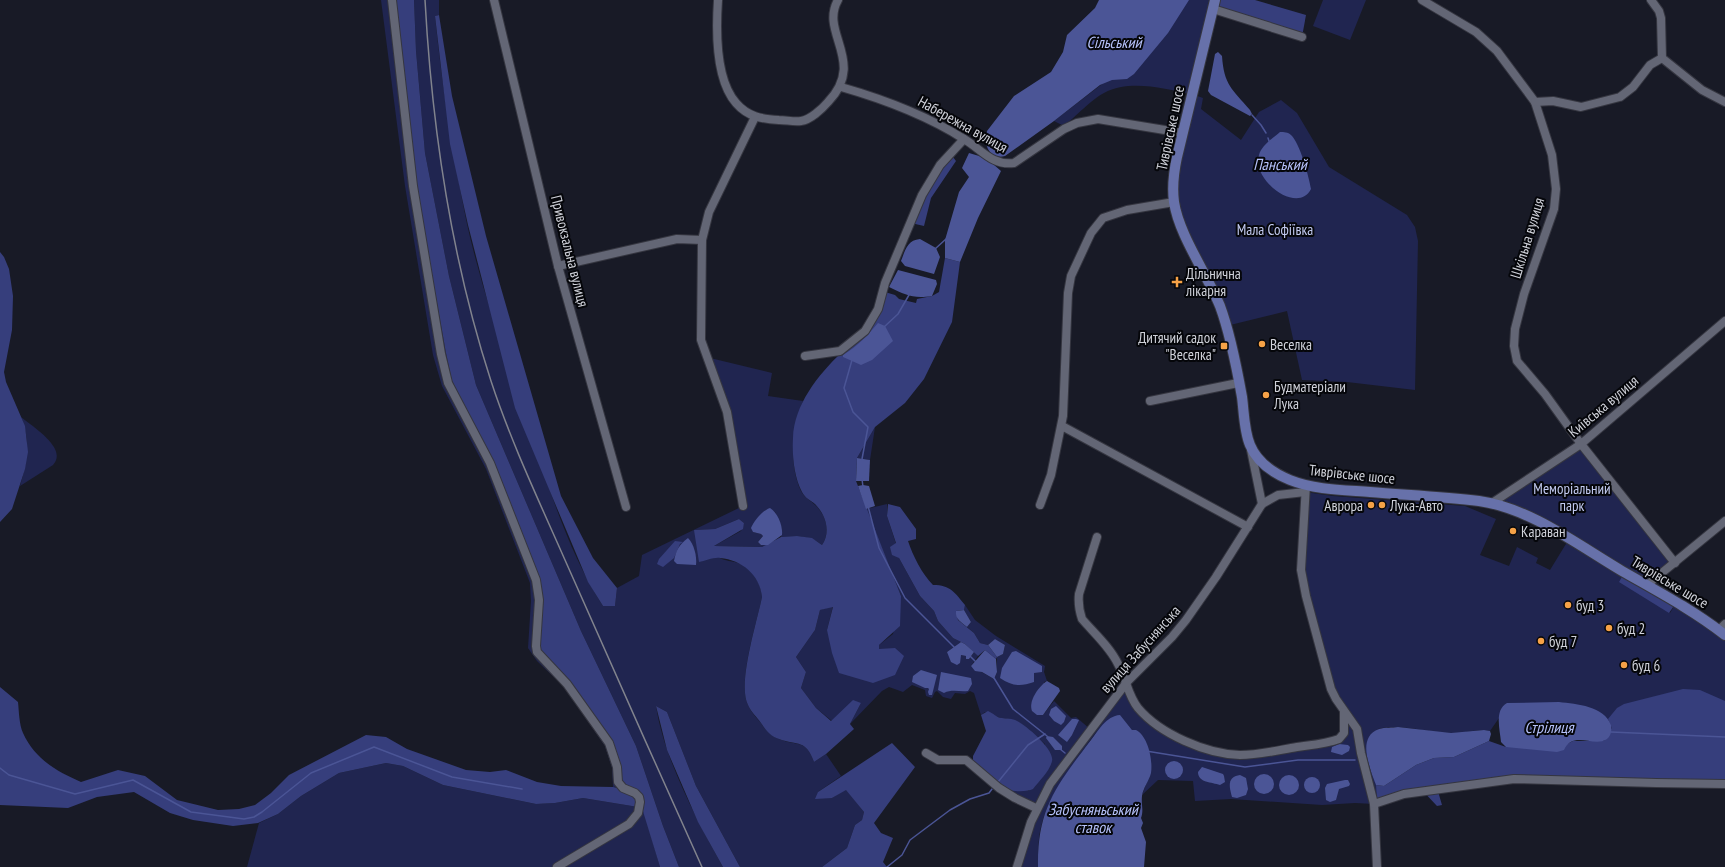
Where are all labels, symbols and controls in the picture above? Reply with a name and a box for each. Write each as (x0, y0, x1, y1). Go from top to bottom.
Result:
water label: Сільський (1086, 32, 1144, 52)
street label: Тиврівське шосе (1152, 84, 1188, 172)
street label: Набережна вулиця (915, 92, 1011, 157)
water label: Панський (1253, 154, 1309, 174)
street label: Привокзальна вулиця (547, 193, 593, 309)
street label: Шкільна вулиця (1506, 195, 1548, 281)
park label: Мала Софіївка (1237, 220, 1313, 239)
place label: Дільнична лікарня (1185, 264, 1241, 300)
marker: Дільнична лікарня (1171, 276, 1183, 288)
place label: Дитячий садок "Веселка" (1138, 328, 1216, 364)
place label: Веселка (1270, 335, 1312, 354)
marker: Веселка (1257, 339, 1267, 349)
marker: Дитячий садок "Веселка" (1219, 341, 1229, 351)
street label: Київська вулиця (1564, 371, 1642, 441)
place label: Будматеріали Лука (1273, 377, 1346, 413)
marker: Будматеріали Лука (1261, 390, 1271, 400)
street label: Тиврівське шосе (1308, 460, 1396, 488)
park label: Меморіальний парк (1533, 479, 1611, 515)
place label: Аврора (1324, 496, 1363, 515)
place label: Лука-Авто (1389, 496, 1443, 515)
marker: Аврора (1366, 500, 1376, 510)
marker: Лука-Авто (1377, 500, 1387, 510)
place label: Караван (1521, 522, 1565, 541)
marker: Караван (1508, 526, 1518, 536)
street label: Тиврівське шосе (1628, 552, 1712, 612)
place label: буд 3 (1576, 596, 1604, 615)
marker: буд 3 (1563, 600, 1573, 610)
street label: вулиця Забуснянська (1096, 601, 1184, 697)
place label: буд 2 (1617, 619, 1645, 638)
marker: буд 2 (1604, 623, 1614, 633)
place label: буд 7 (1549, 632, 1577, 651)
marker: буд 7 (1536, 636, 1546, 646)
place label: буд 6 (1632, 656, 1661, 675)
marker: буд 6 (1619, 660, 1629, 670)
water label: Стрілиця (1525, 717, 1575, 737)
water label: Забусняньський ставок (1048, 799, 1140, 837)

